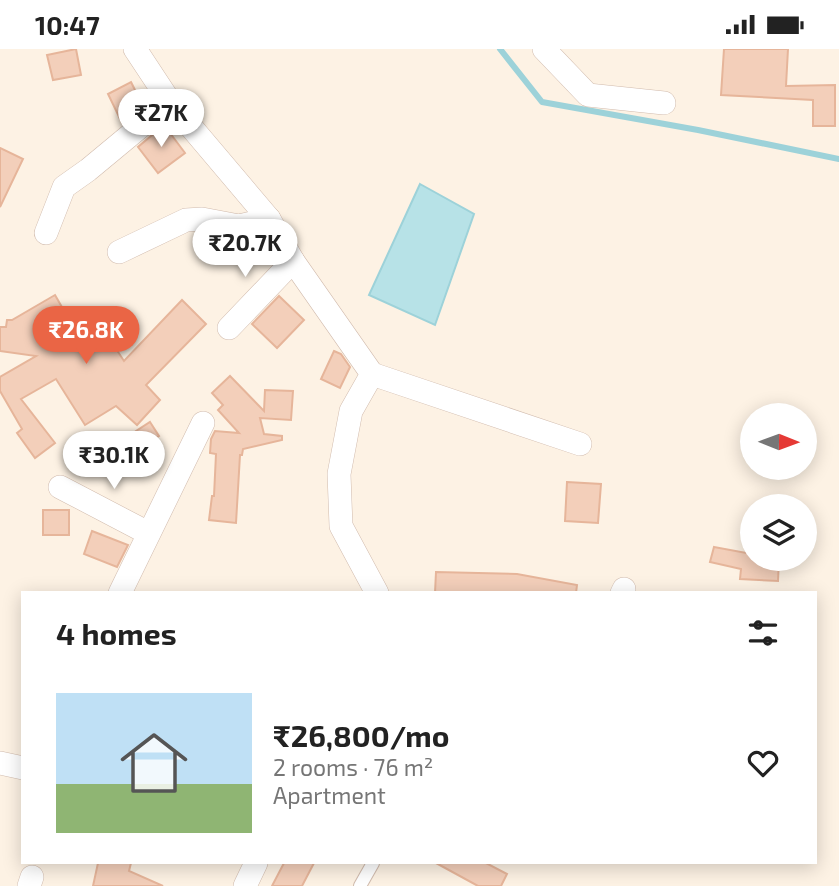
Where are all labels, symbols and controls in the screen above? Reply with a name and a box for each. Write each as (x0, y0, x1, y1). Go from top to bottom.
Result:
text: 10:47 (35, 9, 100, 40)
pin: ₹27K (120, 90, 202, 149)
text: ₹27K (134, 98, 188, 126)
pin: ₹20.7K (188, 219, 302, 279)
text: ₹20.7K (208, 228, 282, 256)
pin: ₹26.8K (29, 307, 143, 366)
text: ₹26.8K (48, 315, 124, 343)
north arrow (740, 403, 817, 479)
map controls (740, 403, 817, 571)
pin: ₹30.1K (57, 431, 171, 491)
text: ₹30.1K (79, 440, 149, 468)
button: layers (740, 494, 817, 571)
icon: filters (744, 614, 782, 652)
text: 4 homes (56, 615, 177, 651)
text: ₹26,800/mo (273, 717, 449, 753)
icon: home (112, 721, 196, 805)
icon: heart (744, 744, 782, 782)
text: 2 rooms · 76 m² (273, 753, 433, 781)
text: Apartment (273, 781, 386, 809)

